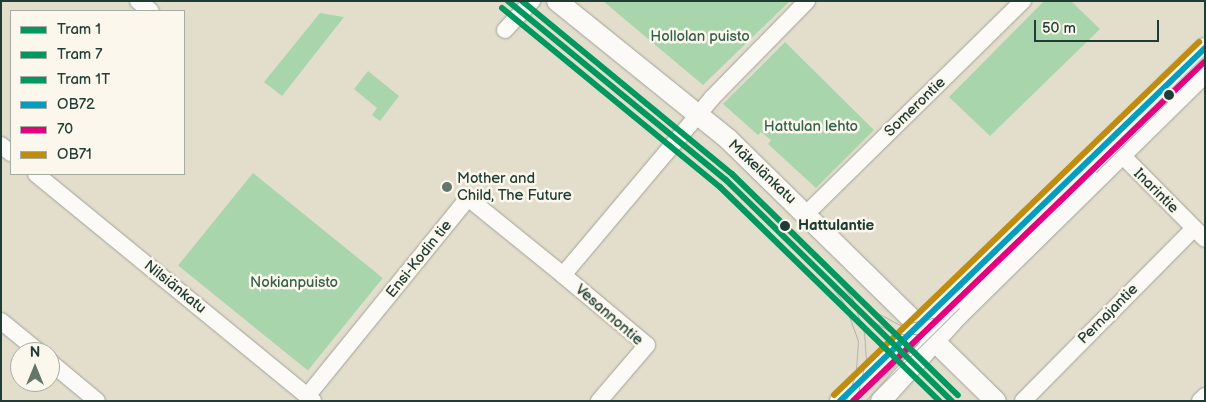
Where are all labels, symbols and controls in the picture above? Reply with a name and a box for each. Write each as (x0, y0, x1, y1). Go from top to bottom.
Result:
legend (10, 10, 185, 175)
scale bar (1036, 10, 1161, 42)
text: 50 m (1042, 19, 1076, 38)
text: Tram 1 (57, 20, 101, 39)
park label: Hollolan puisto (650, 28, 750, 46)
text: Tram 7 (57, 45, 102, 64)
text: Tram 1T (57, 70, 110, 89)
street label: Somerontie (881, 73, 949, 141)
unlabelled marker (1164, 90, 1174, 100)
text: OB72 (57, 95, 95, 114)
park label: Hattulan lehto (764, 118, 858, 136)
text: 70 (57, 120, 73, 139)
street label: Mäkelänkatu (724, 136, 800, 208)
text: OB71 (57, 145, 92, 164)
street label: Inarintie (1130, 165, 1182, 217)
place label: Mother and Child, The Future (457, 169, 572, 204)
marker: Mother and Child, The Future (441, 181, 453, 193)
street label: Ensi-Kodin tie (382, 217, 456, 301)
marker: Hattulantie (776, 217, 794, 235)
place label: Hattulantie (798, 217, 874, 235)
street label: Nilsiänkatu (140, 257, 210, 317)
park label: Nokianpuisto (250, 274, 338, 292)
street label: Pernajantie (1074, 280, 1142, 348)
street label: Vesannontie (571, 281, 647, 349)
north arrow (10, 342, 60, 392)
text: N (30, 344, 40, 361)

